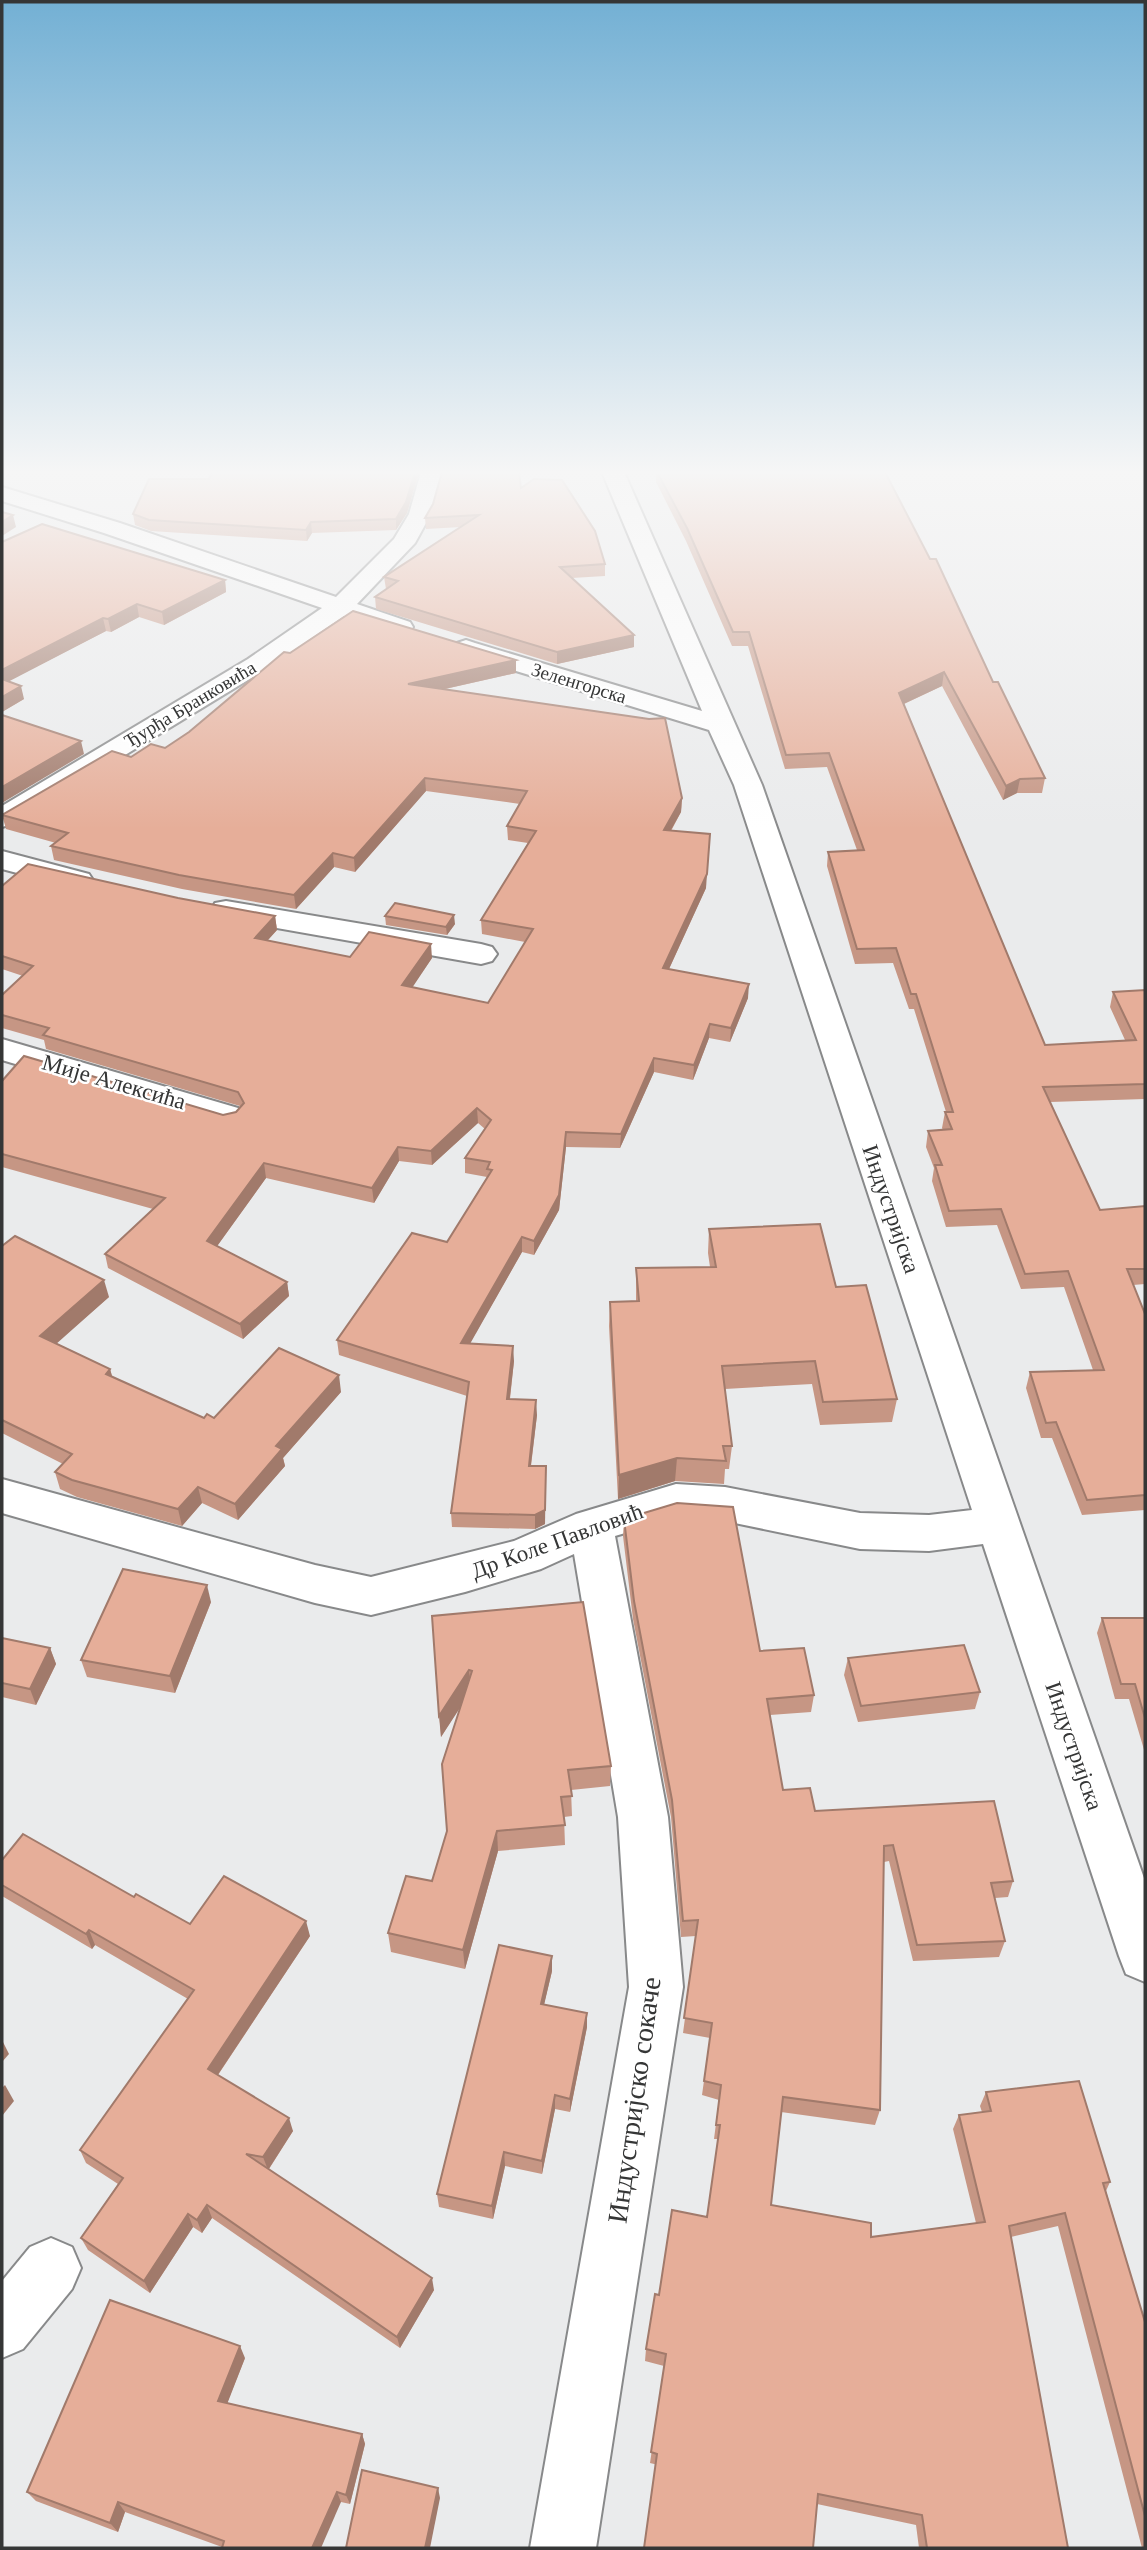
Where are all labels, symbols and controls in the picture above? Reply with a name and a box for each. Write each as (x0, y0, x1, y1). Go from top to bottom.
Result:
street label: Ђурђа Бранковића (121, 656, 260, 751)
street label: Зеленгорска (529, 659, 630, 708)
street label: Мије Алексића (39, 1050, 189, 1114)
street label: Индустријска (857, 1142, 925, 1276)
street label: Др Коле Павловић (468, 1498, 647, 1584)
street label: Индустријска (1040, 1679, 1108, 1813)
street label: Индустријско сокаче (601, 1975, 667, 2225)

